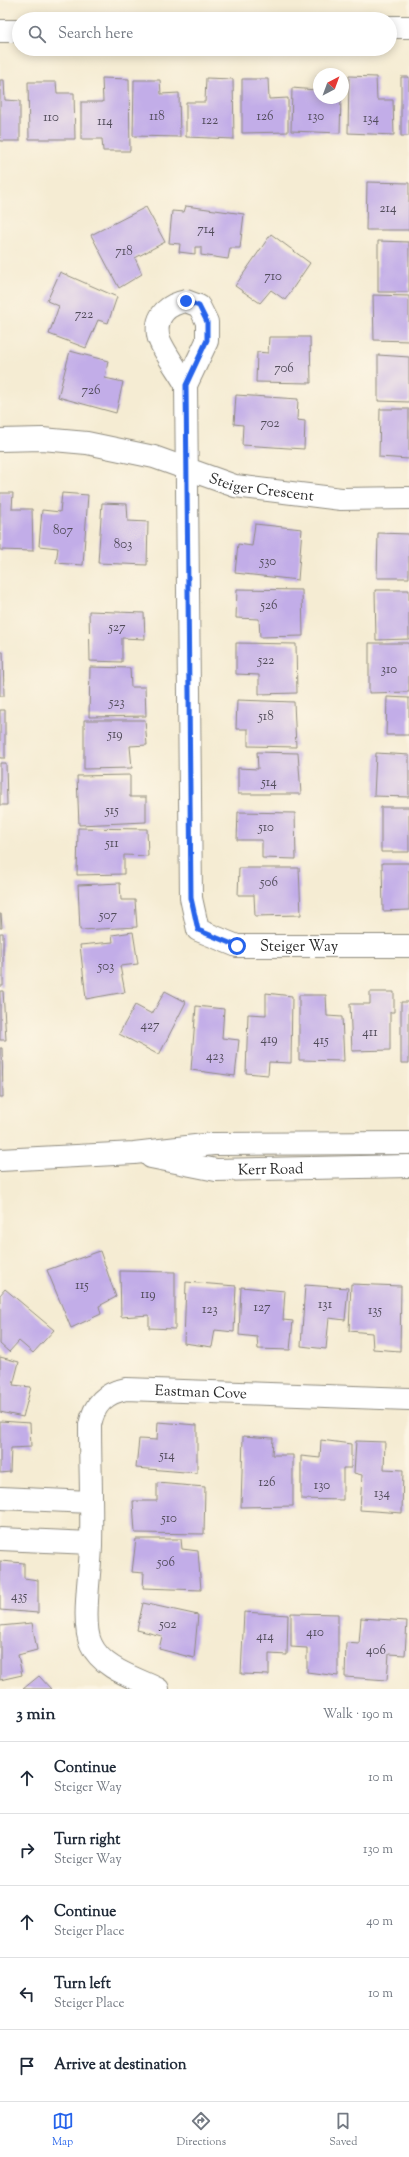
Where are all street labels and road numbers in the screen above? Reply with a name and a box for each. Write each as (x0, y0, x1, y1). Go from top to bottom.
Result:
street label: Steiger Crescent (206, 468, 315, 508)
street label: Steiger Way (260, 937, 339, 958)
street label: Kerr Road (238, 1159, 304, 1182)
street label: Eastman Cove (154, 1381, 247, 1405)

